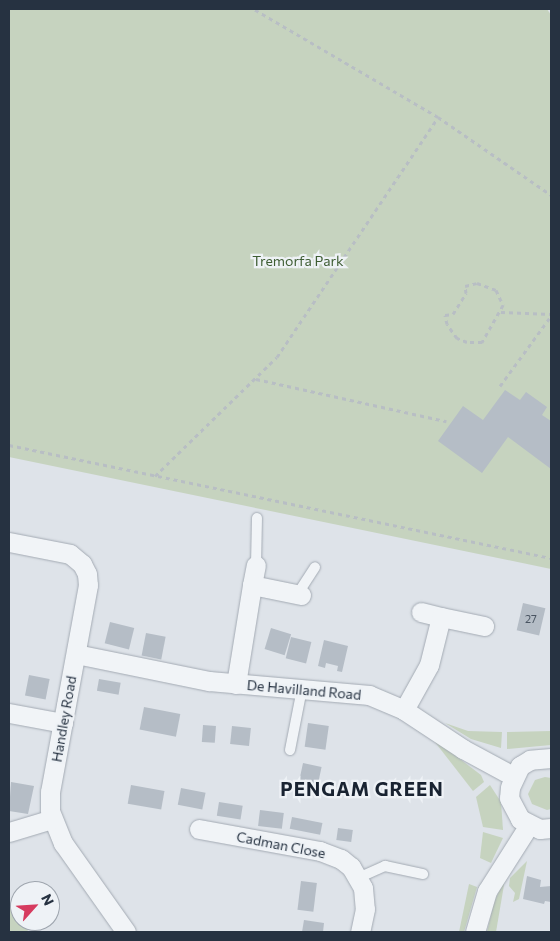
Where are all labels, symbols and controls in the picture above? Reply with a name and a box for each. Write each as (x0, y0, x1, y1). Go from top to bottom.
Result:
park label: Tremorfa Park (252, 253, 344, 269)
house number: 27 (525, 612, 537, 626)
street label: Handley Road (48, 675, 80, 763)
street label: De Havilland Road (246, 677, 362, 703)
district label: PENGAM GREEN (279, 778, 445, 800)
street label: Cadman Close (235, 828, 327, 862)
north arrow (10, 881, 60, 931)
text: N (38, 891, 58, 908)

